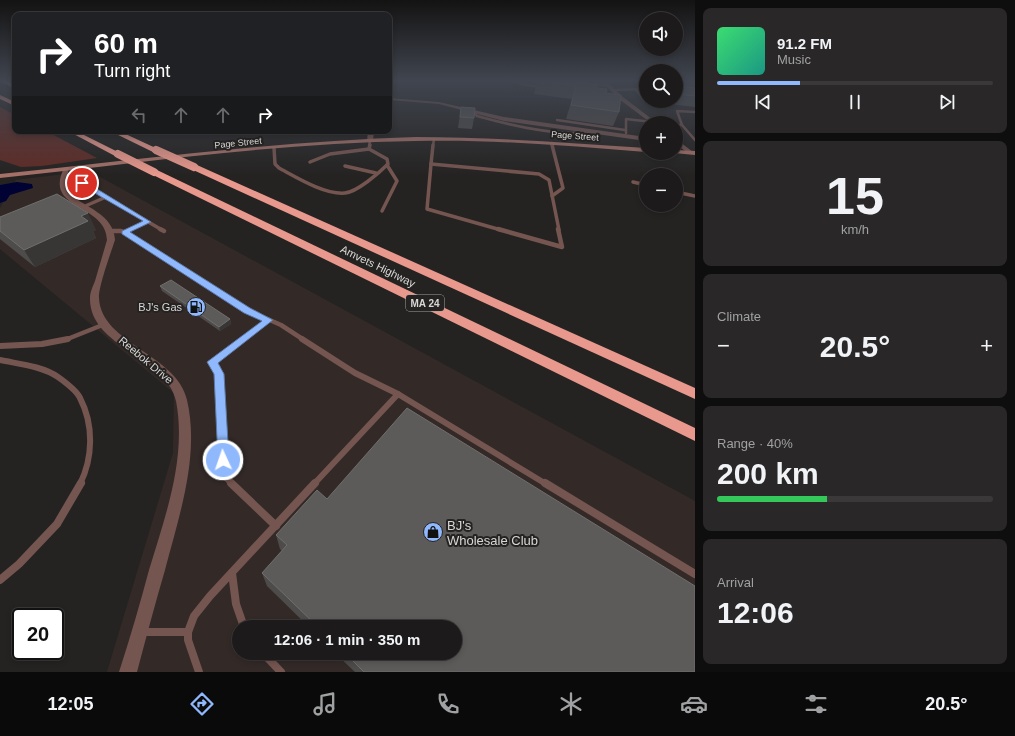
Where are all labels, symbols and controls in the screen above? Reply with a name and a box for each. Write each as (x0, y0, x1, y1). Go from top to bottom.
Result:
map controls (639, 12, 683, 212)
button: sound (639, 12, 683, 56)
icon: right (28, 28, 80, 80)
text: 60 m (94, 28, 158, 59)
text: 91.2 FM (777, 35, 832, 52)
text: Music (777, 52, 811, 67)
text: Turn right (94, 61, 170, 81)
button: search (639, 64, 683, 108)
icon: previous (752, 91, 774, 113)
icon: pause (844, 91, 866, 113)
icon: next (936, 91, 958, 113)
icon: left (128, 104, 150, 126)
icon: ahead (170, 104, 192, 126)
icon: ahead (212, 104, 234, 126)
icon: right (254, 104, 276, 126)
button: + (639, 116, 683, 160)
street label: Page Street (551, 129, 600, 143)
street label: Page Street (214, 135, 263, 150)
pin (65, 166, 99, 200)
text: 15 (826, 167, 884, 225)
button: − (639, 168, 683, 212)
icon: arrive (71, 172, 93, 194)
text: km/h (841, 222, 869, 237)
street label: Amvets Highway (339, 243, 418, 290)
road number: MA 24 (406, 295, 444, 311)
fuel station icon: BJ's Gas (185, 296, 207, 318)
place label: BJ's Gas (138, 301, 182, 313)
text: Climate (717, 309, 761, 324)
text: 20.5° (820, 330, 890, 363)
text: − (717, 333, 730, 358)
text: + (980, 333, 993, 358)
street label: Reebok Drive (117, 334, 175, 386)
text: Range · 40% (717, 436, 793, 451)
position arrow (202, 439, 244, 481)
text: 200 km (717, 457, 819, 490)
place label: BJ's Wholesale Club (447, 518, 538, 548)
shop icon: BJ's Wholesale Club (422, 521, 444, 543)
text: Arrival (717, 575, 754, 590)
text: 12:06 (717, 596, 794, 629)
speed limit sign: 20 (12, 608, 64, 660)
text: 12:06 · 1 min · 350 m (274, 631, 420, 648)
icon: directions (188, 690, 216, 718)
icon: music (311, 690, 339, 718)
icon: phone (434, 690, 462, 718)
icon: climate (557, 690, 585, 718)
icon: car (680, 690, 708, 718)
icon: filters (802, 690, 830, 718)
text: 12:05 (47, 694, 93, 714)
text: 20.5° (925, 694, 967, 714)

